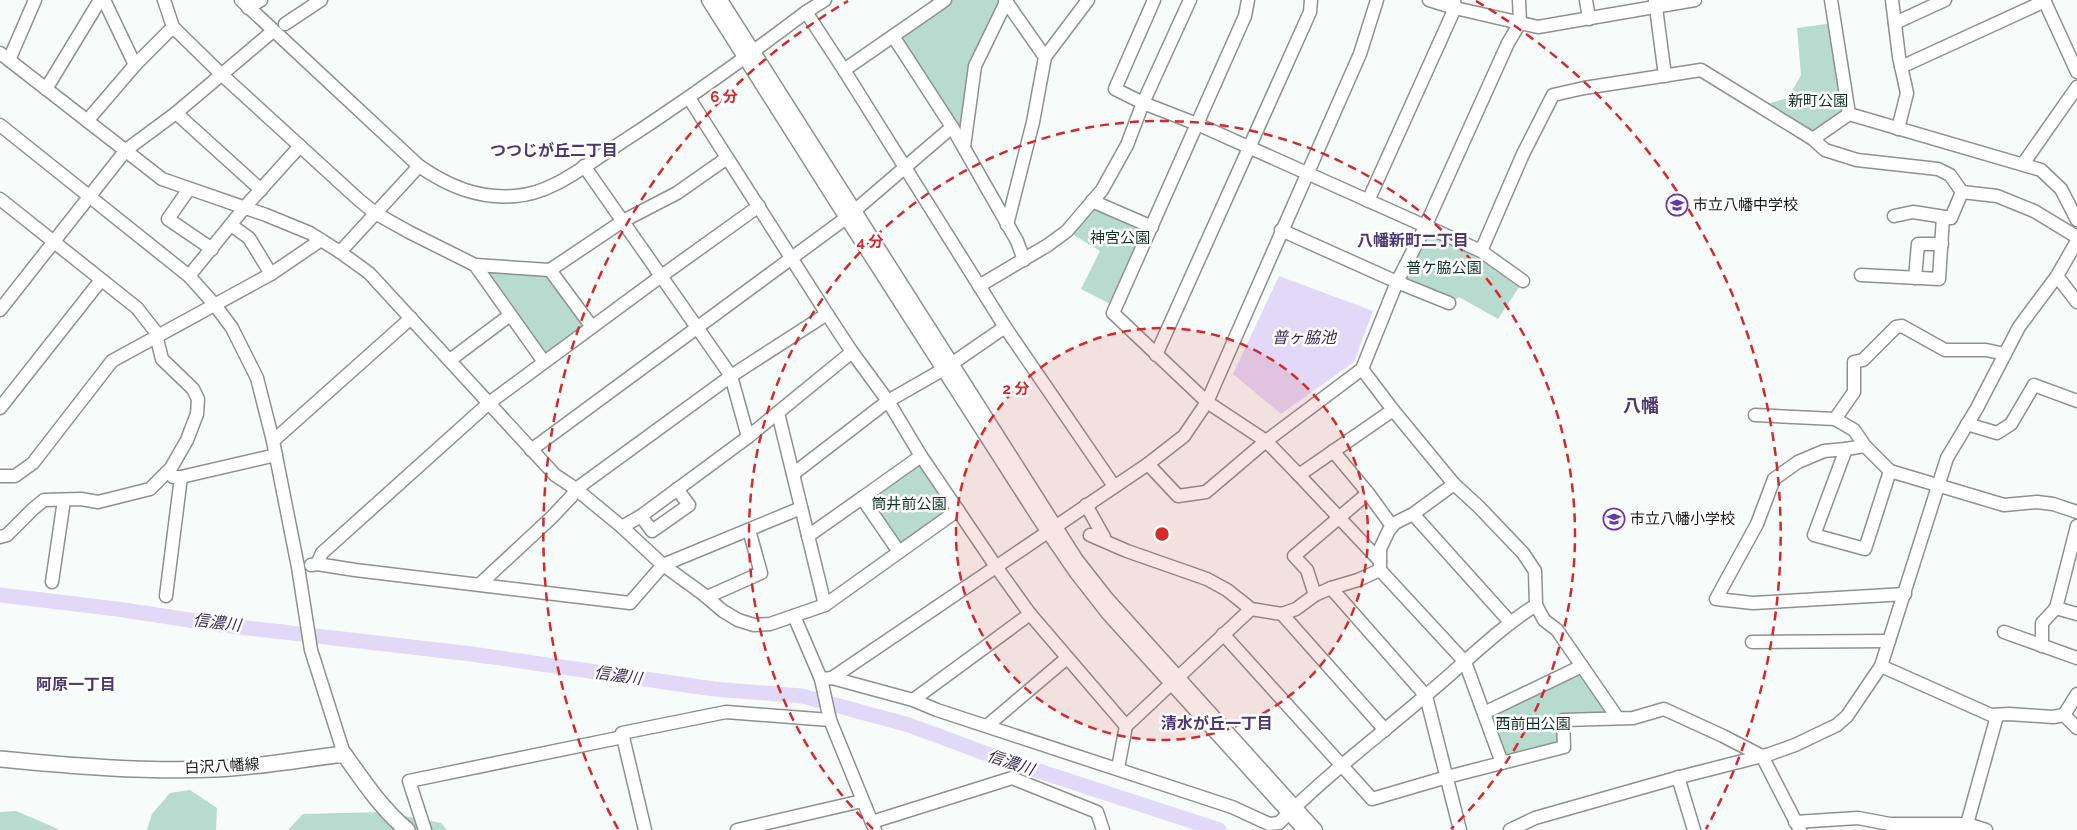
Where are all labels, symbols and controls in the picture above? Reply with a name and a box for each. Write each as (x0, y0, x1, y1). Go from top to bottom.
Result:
text: 6 分 (710, 88, 738, 106)
park label: 新町公園 (1788, 92, 1848, 110)
district label: つつじが丘二丁目 (490, 141, 618, 160)
school or university icon: 市立八幡中学校 (1665, 193, 1689, 217)
place label: 市立八幡中学校 (1693, 196, 1798, 214)
park label: 神宮公園 (1090, 229, 1150, 247)
district label: 八幡新町二丁目 (1357, 231, 1469, 250)
text: 4 分 (856, 233, 884, 251)
park label: 普ケ脇公園 (1406, 259, 1482, 277)
water label: 普ヶ脇池 (1272, 328, 1338, 347)
text: 2 分 (1002, 380, 1030, 398)
district label: 八幡 (1623, 395, 1659, 416)
park label: 筒井前公園 (871, 495, 947, 513)
school or university icon: 市立八幡小学校 (1602, 507, 1626, 531)
place label: 市立八幡小学校 (1630, 510, 1735, 528)
centre of rings (1153, 525, 1171, 543)
water label: 信濃川 (192, 610, 244, 635)
water label: 信濃川 (593, 663, 645, 689)
district label: 阿原一丁目 (36, 675, 116, 694)
district label: 清水が丘一丁目 (1161, 714, 1273, 733)
park label: 西前田公園 (1495, 715, 1571, 733)
water label: 信濃川 (985, 746, 1039, 780)
street label: 白沢八幡線 (184, 755, 260, 777)

